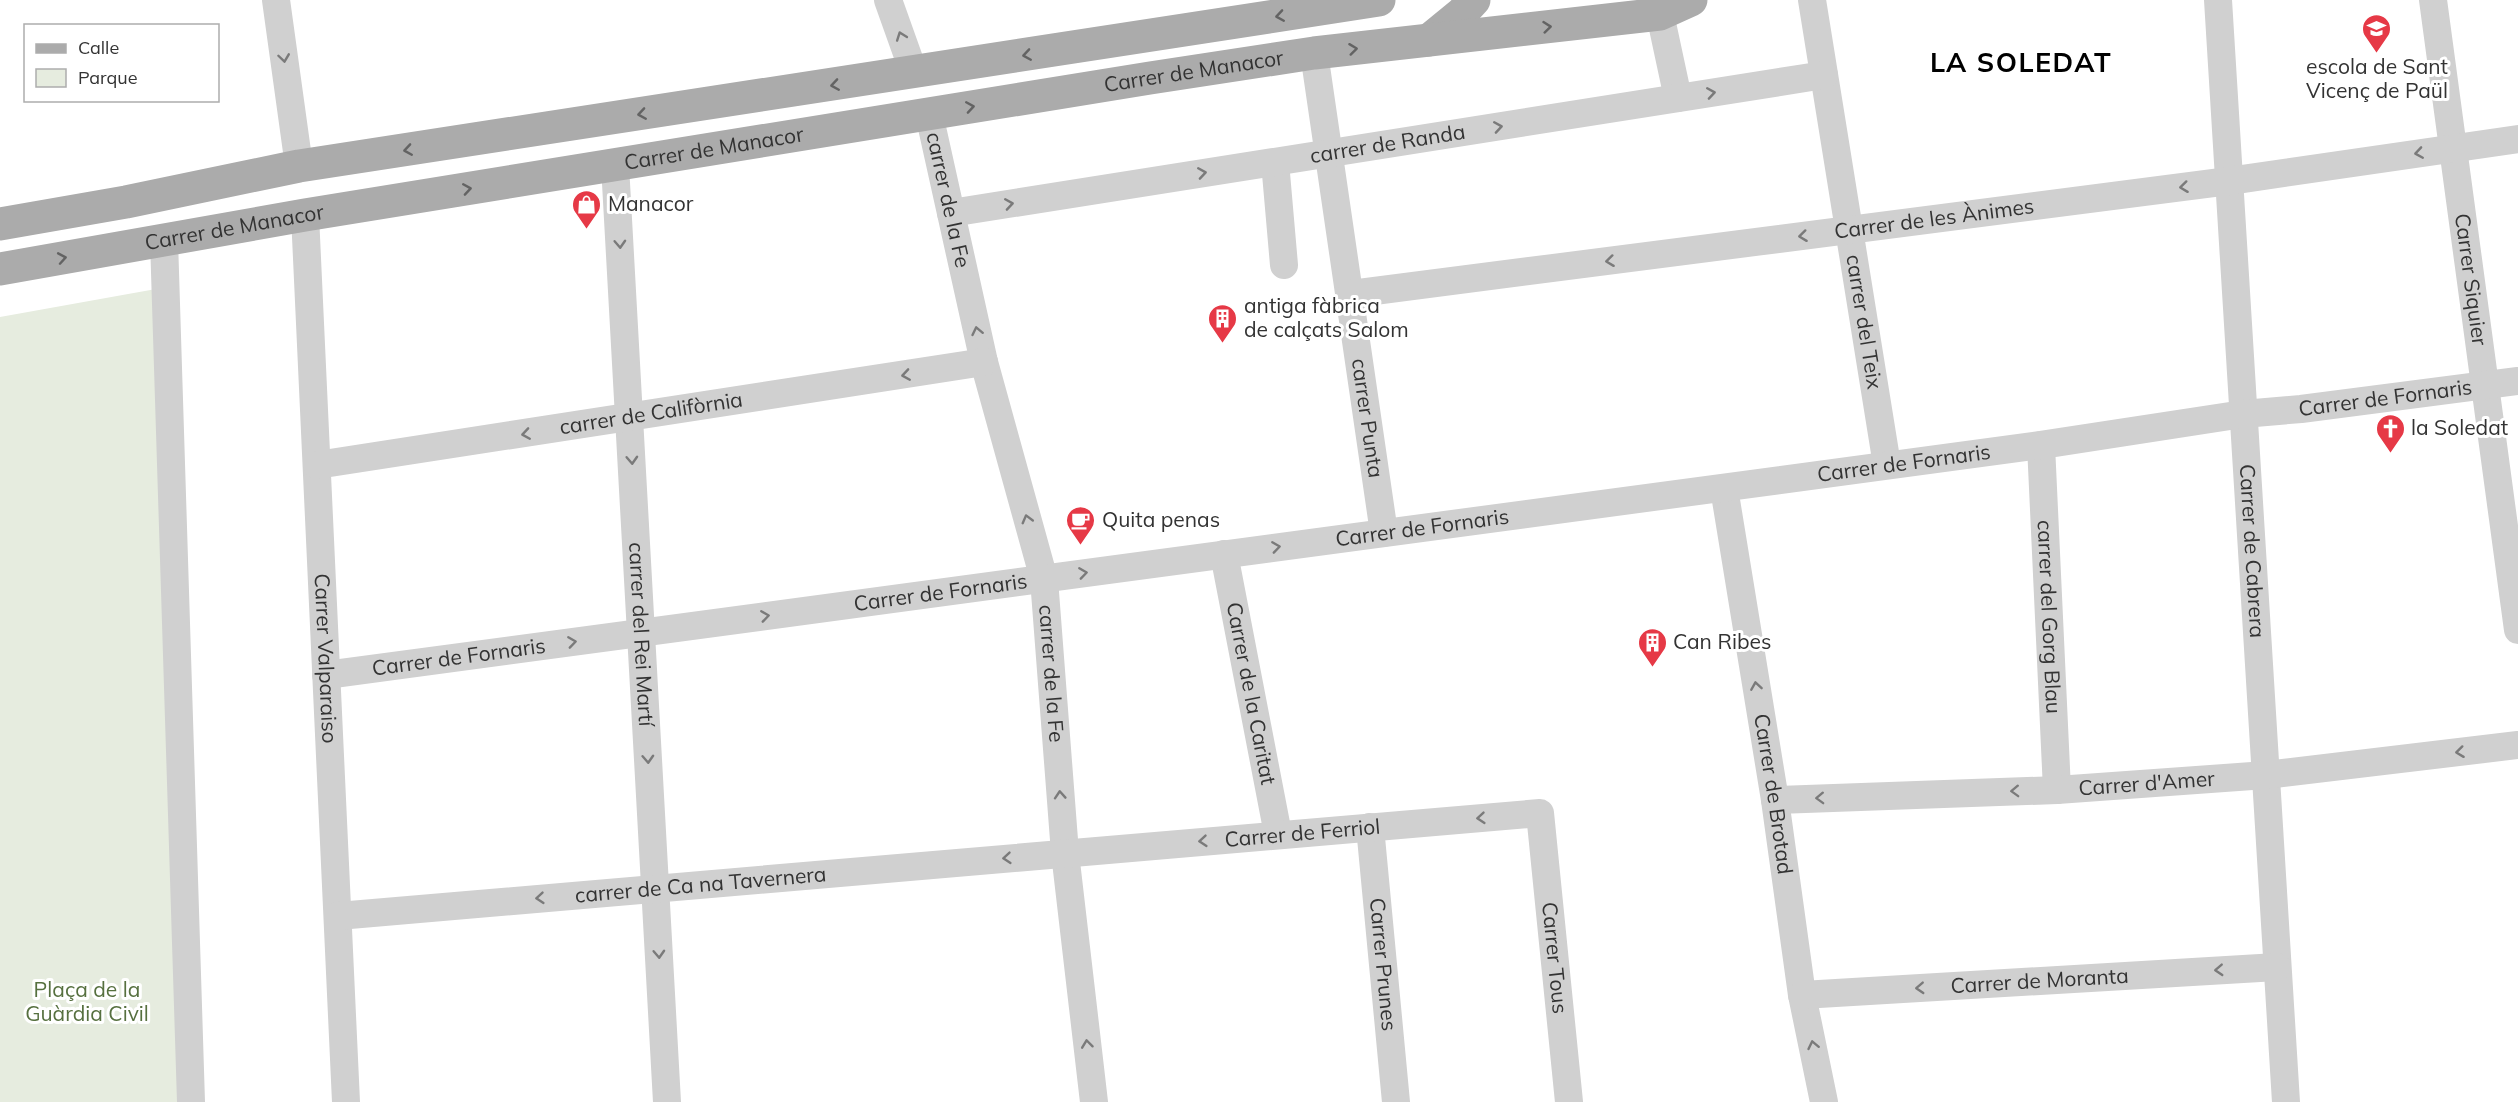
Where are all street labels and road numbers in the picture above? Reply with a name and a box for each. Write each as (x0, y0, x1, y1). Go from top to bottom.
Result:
street label: Carrer de Manacor (1102, 44, 1285, 97)
street label: carrer de Randa (1308, 118, 1467, 168)
street label: Carrer de Manacor (622, 120, 806, 175)
street label: carrer de la Fe (921, 129, 977, 270)
street label: Carrer de les Ànimes (1833, 192, 2036, 244)
street label: Carrer de Manacor (143, 198, 326, 255)
street label: Carrer Siquier (2450, 212, 2494, 347)
street label: carrer del Teix (1841, 253, 1889, 391)
street label: carrer Punta (1347, 356, 1390, 480)
street label: Carrer de Fornaris (2297, 373, 2474, 421)
street label: carrer de Califòrnia (557, 385, 744, 439)
street label: Carrer de Fornaris (1815, 438, 1992, 487)
street label: Carrer de Cabrera (2235, 463, 2271, 639)
street label: Carrer de Fornaris (1334, 502, 1510, 552)
street label: carrer del Gorg Blau (2032, 519, 2067, 714)
street label: carrer del Rei Martí (624, 541, 660, 728)
street label: Carrer de Fornaris (852, 567, 1029, 616)
street label: Carrer Valparaiso (310, 573, 343, 744)
street label: Carrer de la Caritat (1222, 600, 1282, 787)
street label: carrer de la Fe (1034, 604, 1070, 743)
street label: Carrer de Fornaris (370, 632, 547, 681)
street label: Carrer de Brotad (1749, 712, 1799, 876)
street label: Carrer d'Amer (2077, 765, 2216, 800)
street label: Carrer de Ferriol (1224, 813, 1381, 852)
street label: carrer de Ca na Tavernera (574, 860, 827, 908)
street label: Carrer Prunes (1365, 897, 1403, 1032)
street label: Carrer Tous (1537, 901, 1574, 1015)
street label: Carrer de Moranta (1950, 962, 2129, 998)

